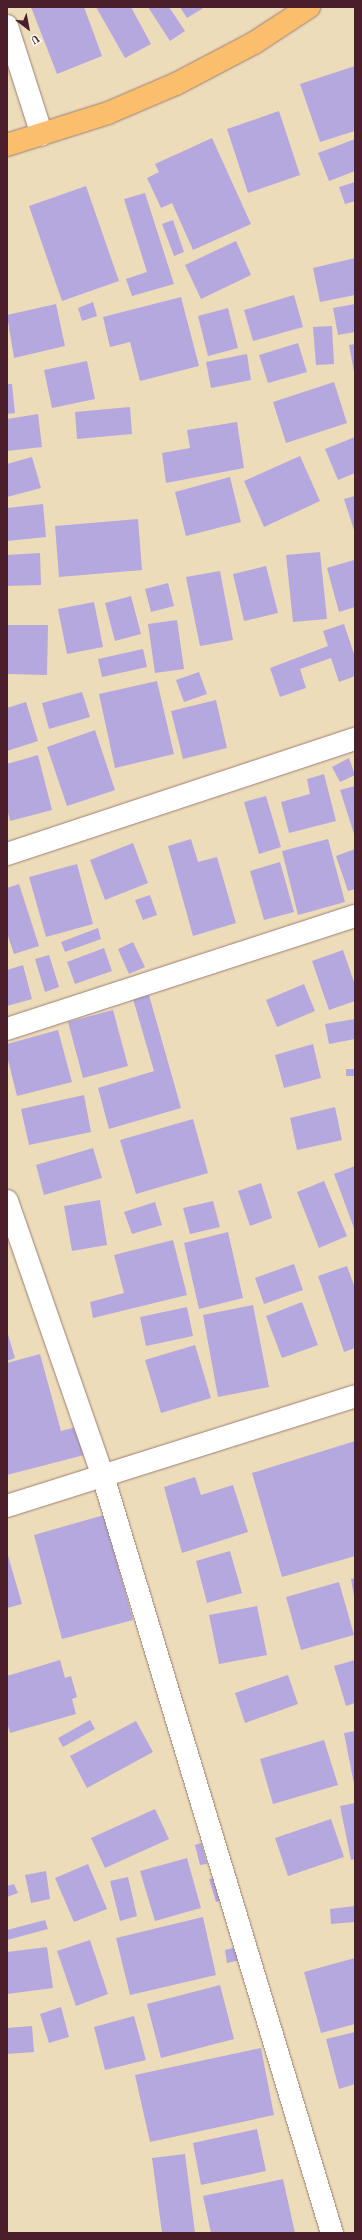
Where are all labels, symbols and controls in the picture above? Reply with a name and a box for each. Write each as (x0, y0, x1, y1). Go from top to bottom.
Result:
north arrow (8, 8, 48, 48)
text: U (27, 30, 42, 47)

